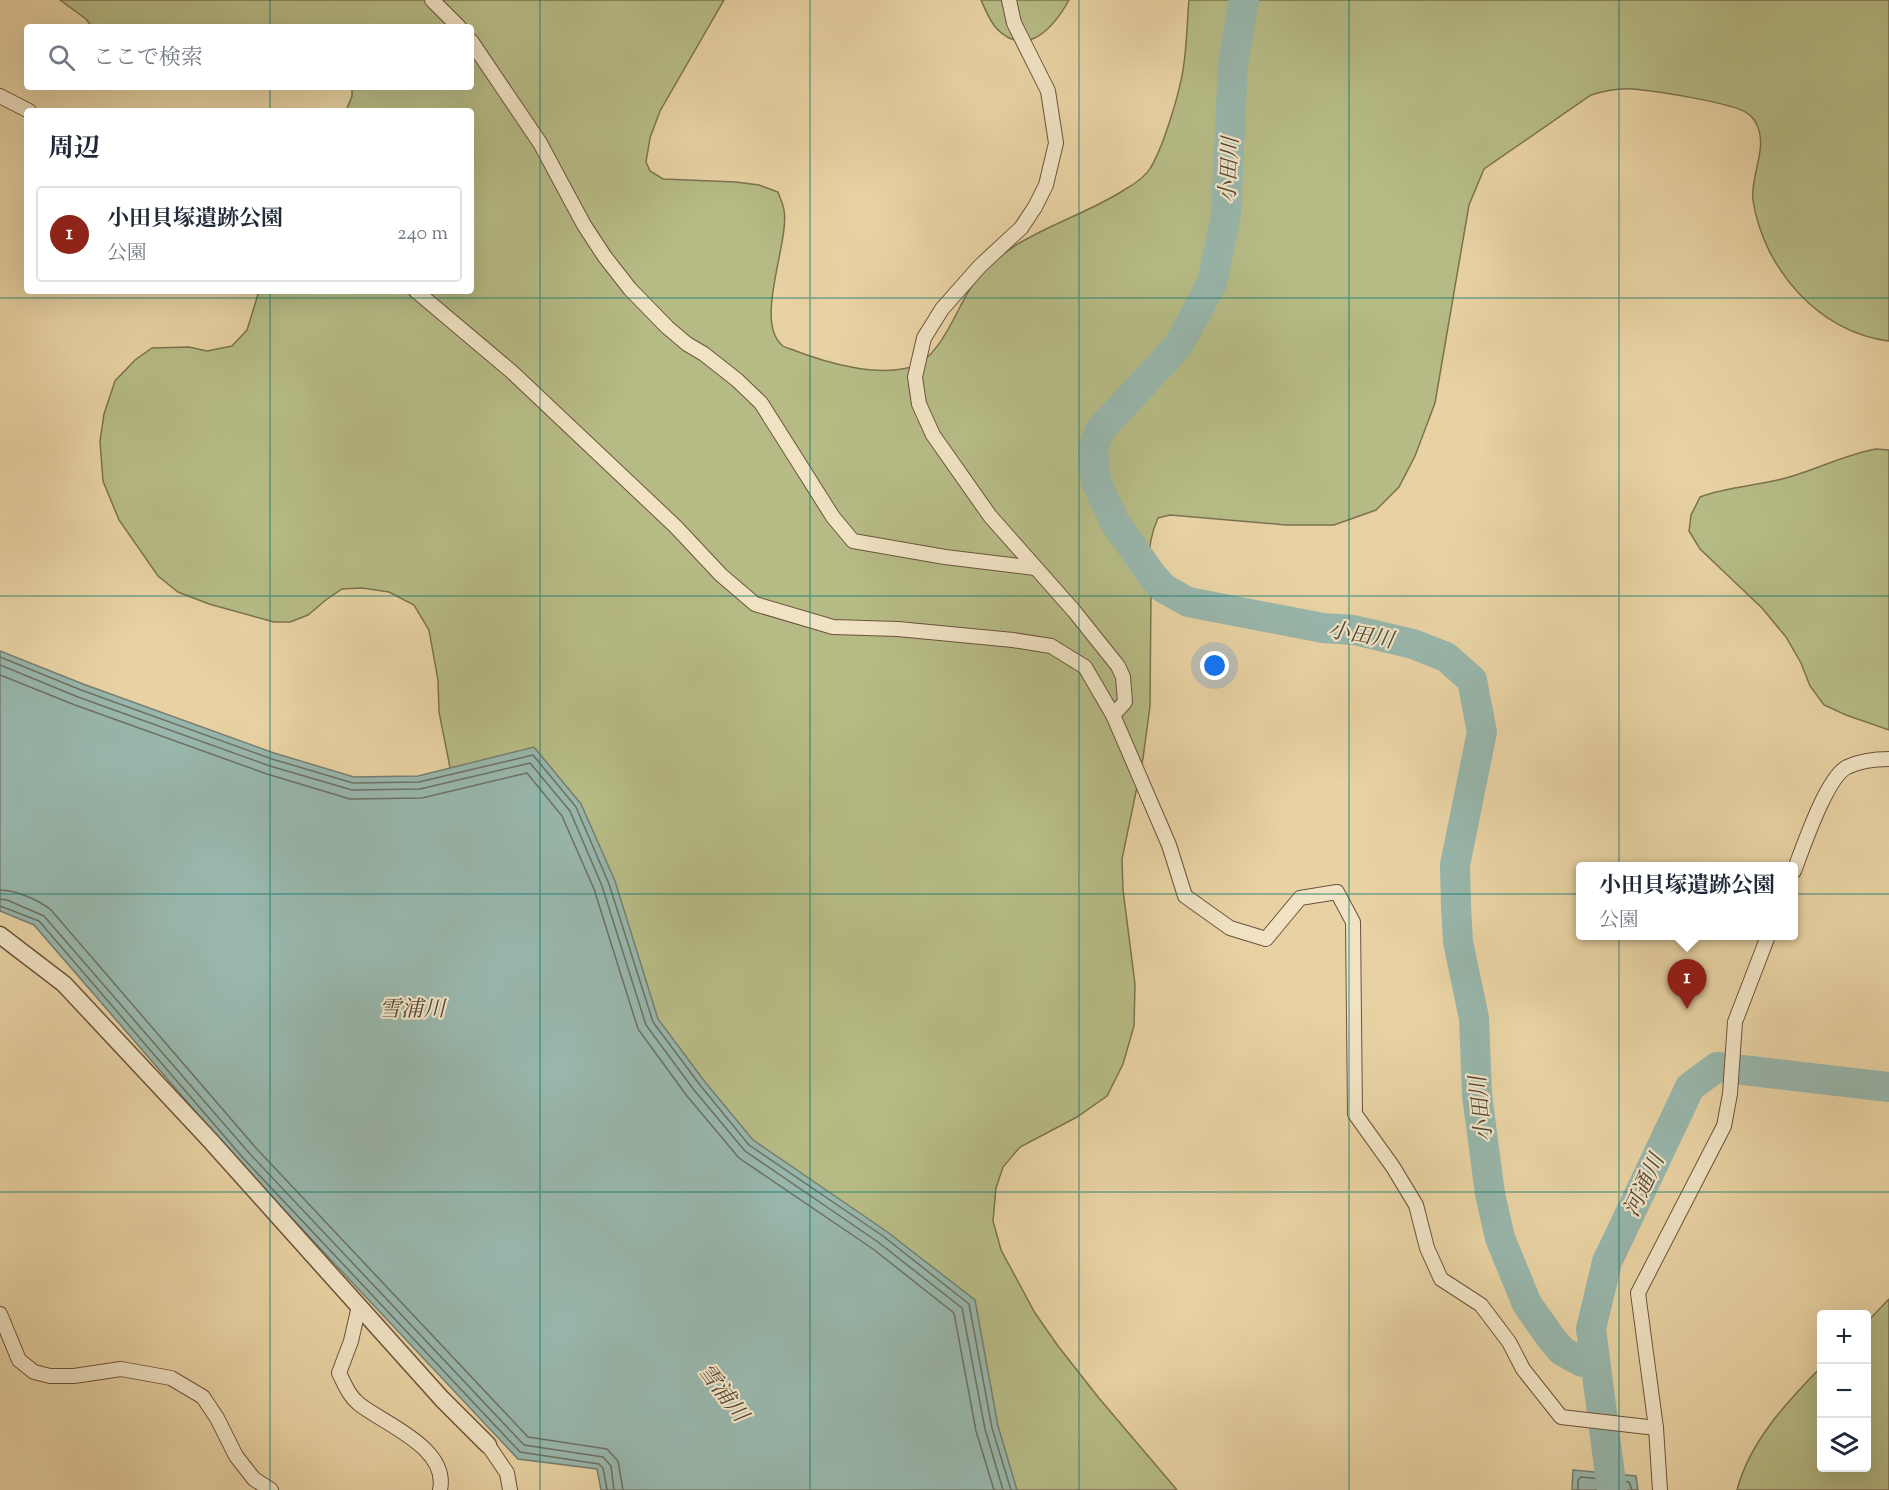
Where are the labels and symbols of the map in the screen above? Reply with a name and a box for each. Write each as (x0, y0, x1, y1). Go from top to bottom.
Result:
water label: 小田川 (1213, 134, 1249, 204)
water label: 小田川 (1325, 615, 1398, 659)
your location (1200, 651, 1229, 680)
pin: 1 (1668, 960, 1706, 1009)
water label: 雪浦川 (379, 995, 447, 1027)
water label: 小田川 (1463, 1072, 1502, 1143)
water label: 河通川 (1617, 1148, 1675, 1223)
water label: 雪浦川 (689, 1358, 755, 1431)

